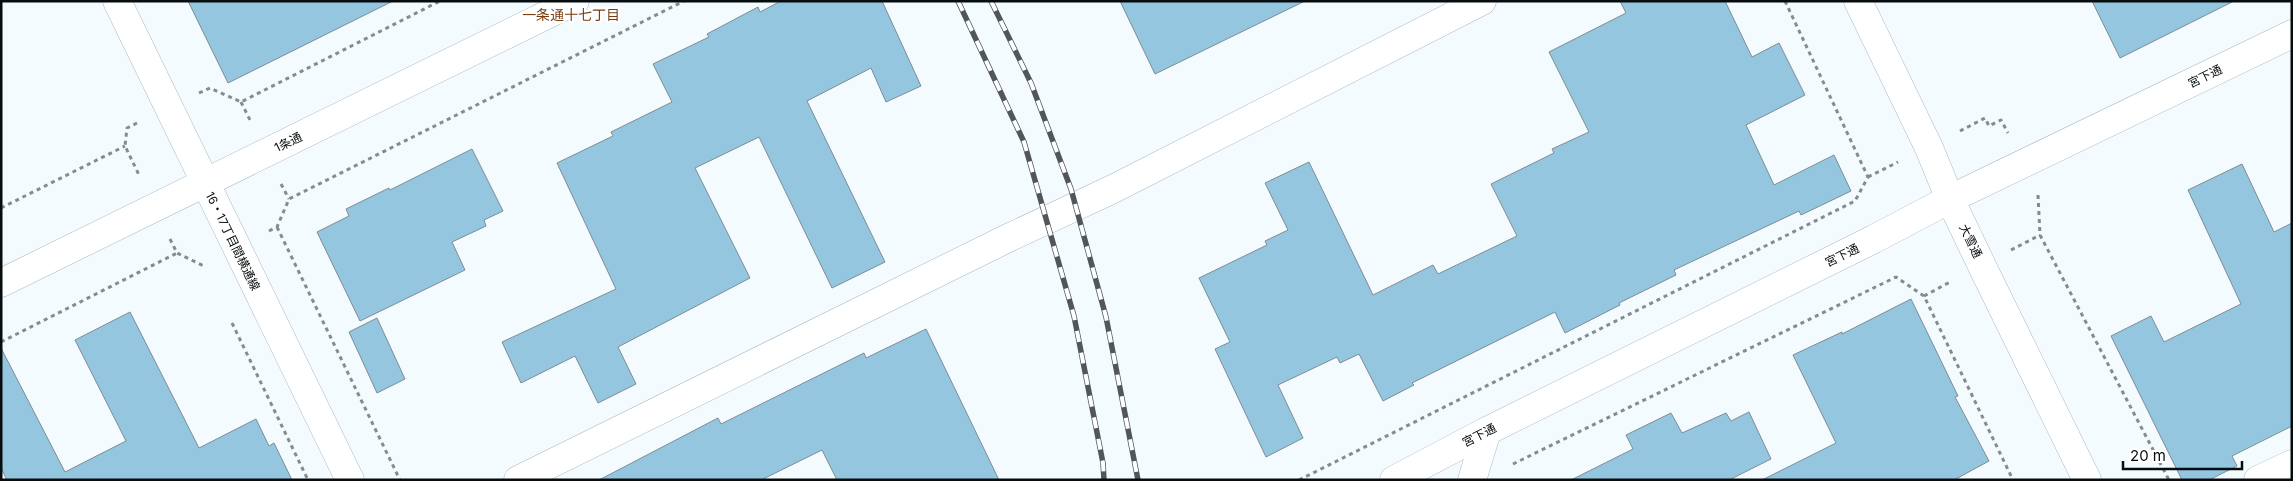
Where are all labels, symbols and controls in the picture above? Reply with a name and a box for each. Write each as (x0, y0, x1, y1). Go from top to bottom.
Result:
district label: 一条通十七丁目 (522, 6, 620, 23)
street label: 宮下通 (2186, 61, 2224, 91)
street label: 1条通 (272, 129, 304, 155)
street label: 16・17丁目間横通線 (203, 189, 263, 293)
street label: 大雪通 (1956, 222, 1986, 260)
street label: 宮下通 (1823, 240, 1861, 270)
street label: 宮下通 (1460, 420, 1498, 450)
scale bar (2123, 438, 2242, 470)
text: 20 m (2130, 446, 2166, 465)

